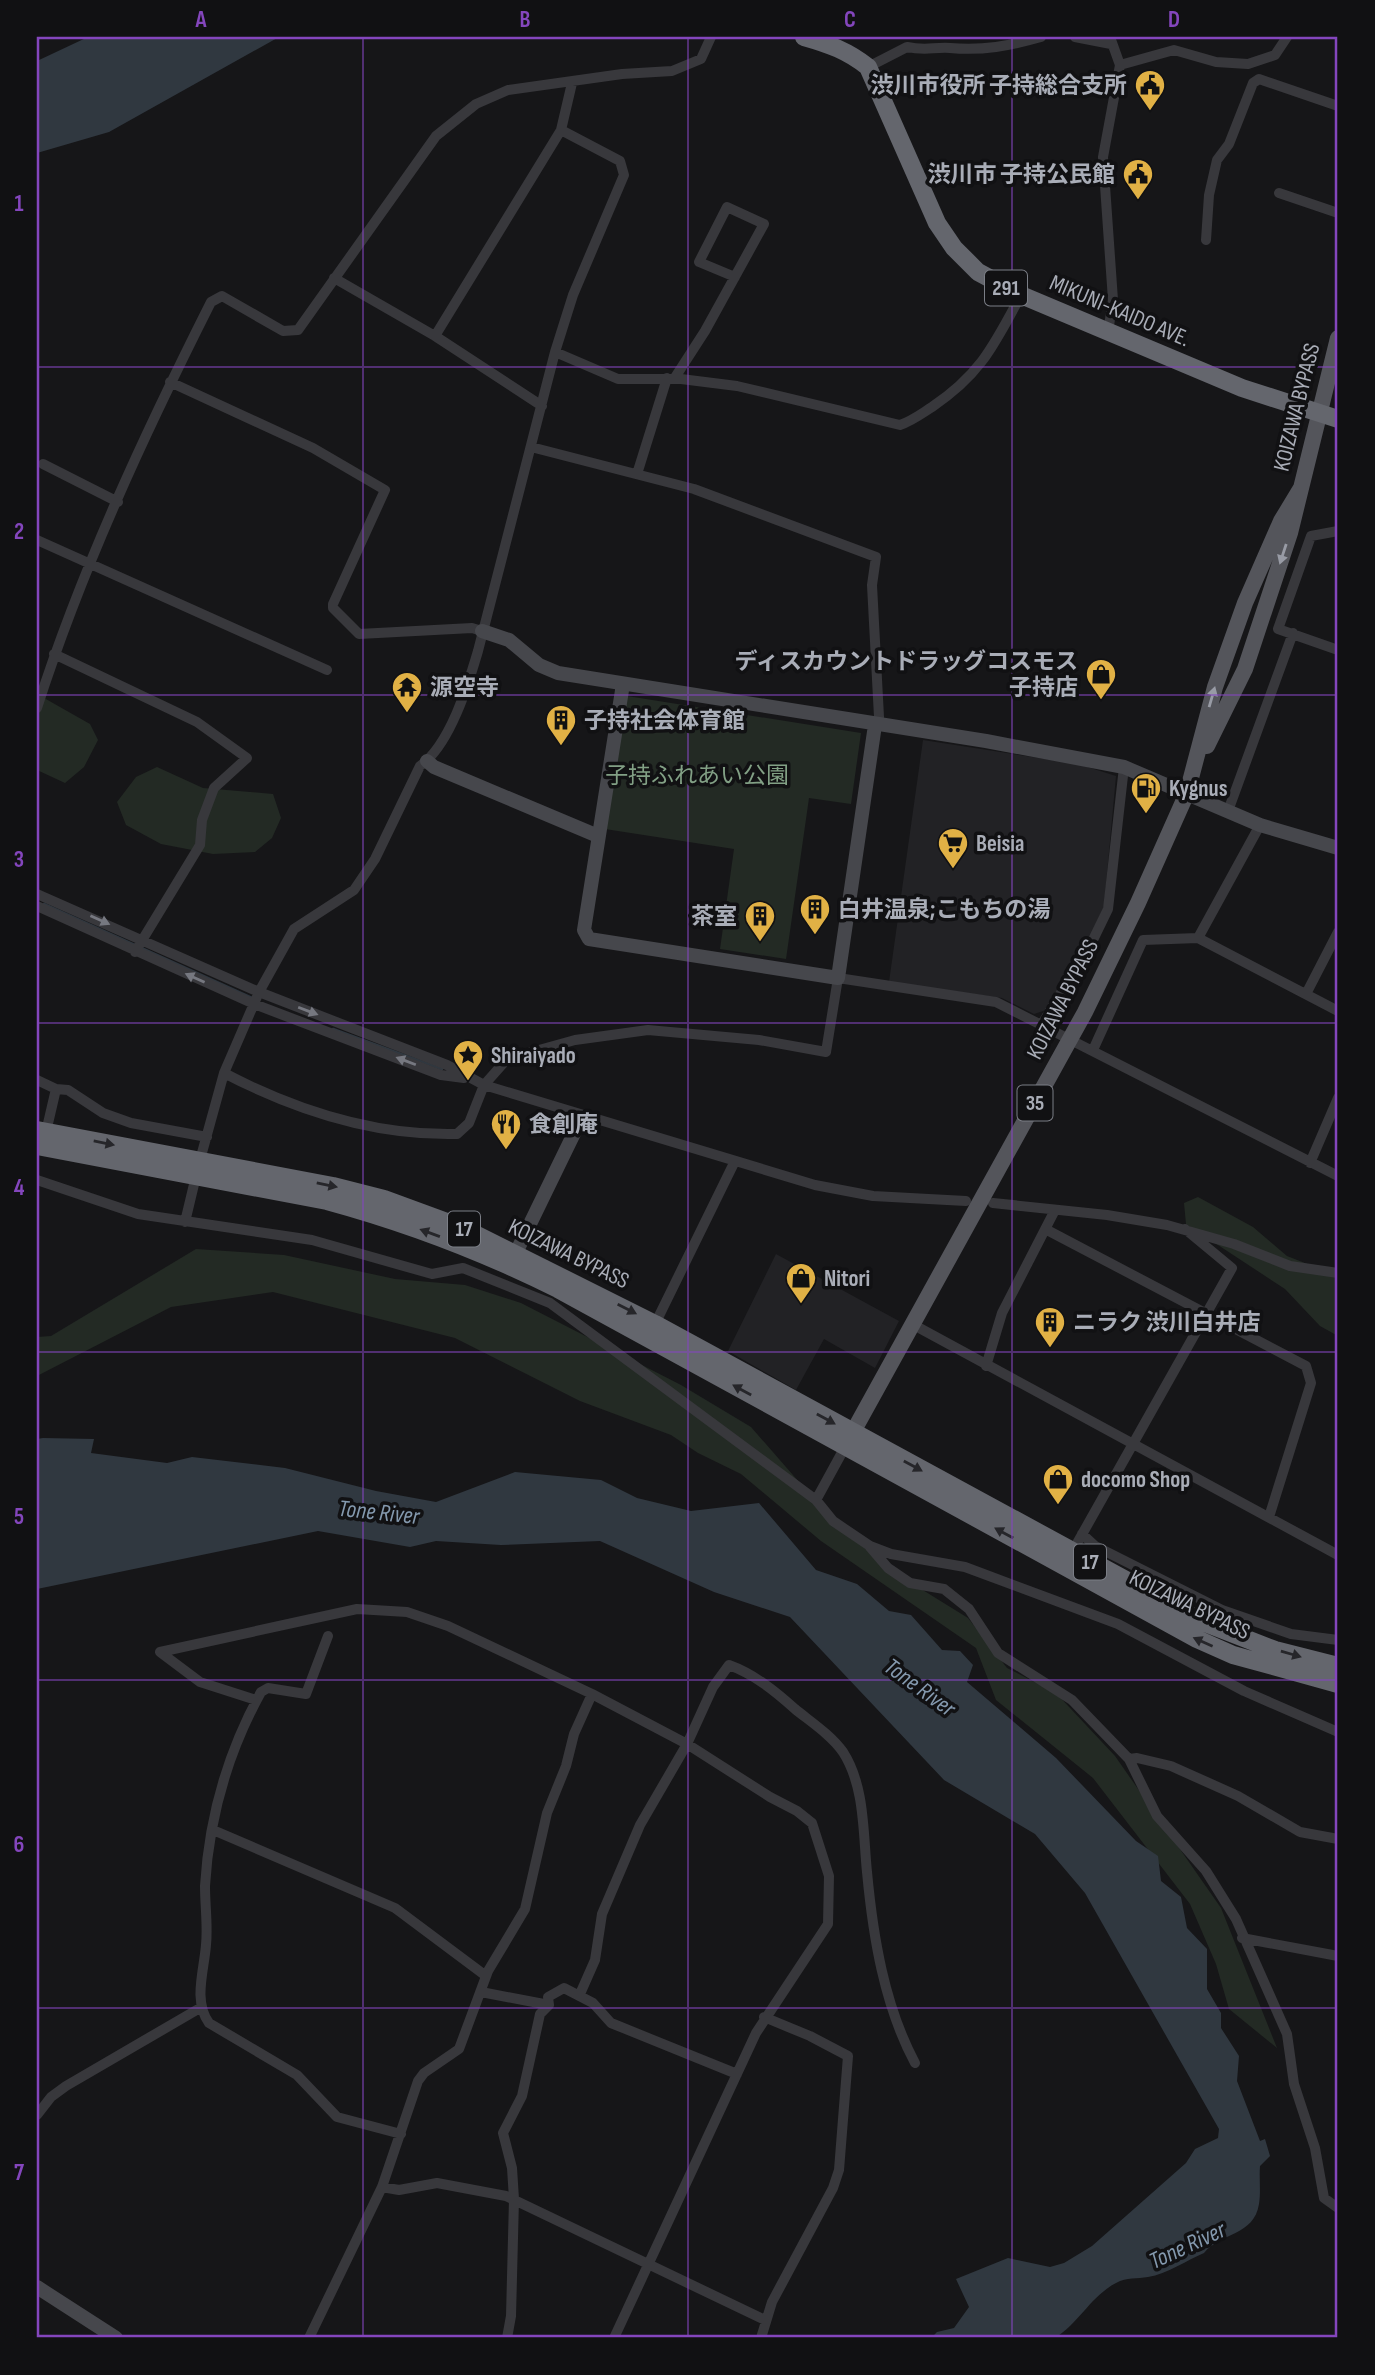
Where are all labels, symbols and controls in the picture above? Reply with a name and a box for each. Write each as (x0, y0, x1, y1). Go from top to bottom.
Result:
text: A (195, 6, 208, 34)
text: B (520, 6, 531, 34)
text: C (844, 6, 856, 34)
text: D (1168, 6, 1180, 34)
public building icon: 渋川市役所 子持総合支所 (1133, 68, 1167, 112)
place label: 渋川市役所 子持総合支所 (870, 72, 1127, 100)
public building icon: 渋川市 子持公民館 (1121, 157, 1155, 201)
place label: 渋川市 子持公民館 (927, 161, 1115, 189)
text: 1 (14, 190, 24, 218)
street label: MIKUNI-KAIDO AVE. (1045, 269, 1194, 353)
road number: 291 (985, 270, 1027, 306)
street label: KOIZAWA BYPASS (1268, 340, 1326, 474)
text: 2 (14, 518, 24, 546)
one-way arrow (1278, 544, 1288, 565)
place label: ディスカウントドラッグコスモス 子持店 (735, 648, 1078, 702)
shop icon: ディスカウントドラッグコスモス 子持店 (1084, 657, 1118, 701)
temple icon: 源空寺 (390, 670, 424, 714)
place label: 源空寺 (430, 674, 499, 702)
one-way arrow (1208, 686, 1218, 707)
building icon: 子持社会体育館 (544, 703, 578, 747)
place label: 子持社会体育館 (584, 707, 745, 735)
park label: 子持ふれあい公園 (605, 762, 789, 790)
fuel station icon: Kygnus (1129, 771, 1163, 815)
place label: Kygnus (1169, 775, 1228, 803)
supermarket icon: Beisia (936, 826, 970, 870)
place label: Beisia (976, 830, 1024, 858)
text: 3 (14, 846, 24, 874)
building icon: 白井温泉;こもちの湯 (798, 892, 832, 936)
place label: 白井温泉;こもちの湯 (838, 896, 1050, 924)
building icon: 茶室 (743, 899, 777, 943)
place label: 茶室 (691, 903, 737, 931)
one-way arrow (90, 914, 110, 926)
street label: KOIZAWA BYPASS (1021, 935, 1105, 1064)
one-way arrow (184, 972, 205, 983)
one-way arrow (298, 1005, 319, 1016)
place icon: Shiraiyado (451, 1038, 485, 1082)
place label: Shiraiyado (491, 1042, 576, 1070)
one-way arrow (396, 1056, 417, 1067)
road number: 35 (1018, 1086, 1052, 1120)
restaurant icon: 食創庵 (489, 1107, 523, 1151)
place label: 食創庵 (529, 1111, 598, 1139)
one-way arrow (93, 1138, 115, 1149)
text: 4 (14, 1174, 25, 1202)
one-way arrow (316, 1180, 338, 1191)
road number: 17 (448, 1212, 480, 1246)
street label: KOIZAWA BYPASS (504, 1213, 633, 1295)
one-way arrow (419, 1227, 440, 1238)
shop icon: Nitori (784, 1261, 818, 1305)
place label: Nitori (824, 1265, 870, 1293)
one-way arrow (617, 1304, 637, 1315)
building icon: ニラク 渋川白井店 (1033, 1305, 1067, 1349)
place label: ニラク 渋川白井店 (1073, 1309, 1261, 1337)
one-way arrow (733, 1384, 752, 1396)
one-way arrow (817, 1413, 836, 1425)
one-way arrow (903, 1460, 922, 1472)
shop icon: docomo Shop (1041, 1462, 1075, 1506)
place label: docomo Shop (1081, 1466, 1190, 1494)
water label: Tone River (337, 1494, 422, 1531)
text: 5 (14, 1503, 24, 1531)
one-way arrow (994, 1527, 1014, 1539)
road number: 17 (1074, 1544, 1106, 1580)
street label: KOIZAWA BYPASS (1125, 1564, 1254, 1646)
one-way arrow (1193, 1636, 1213, 1648)
one-way arrow (1281, 1650, 1302, 1660)
water label: Tone River (878, 1652, 962, 1724)
text: 6 (14, 1831, 24, 1859)
text: 7 (14, 2159, 24, 2187)
water label: Tone River (1144, 2215, 1231, 2276)

